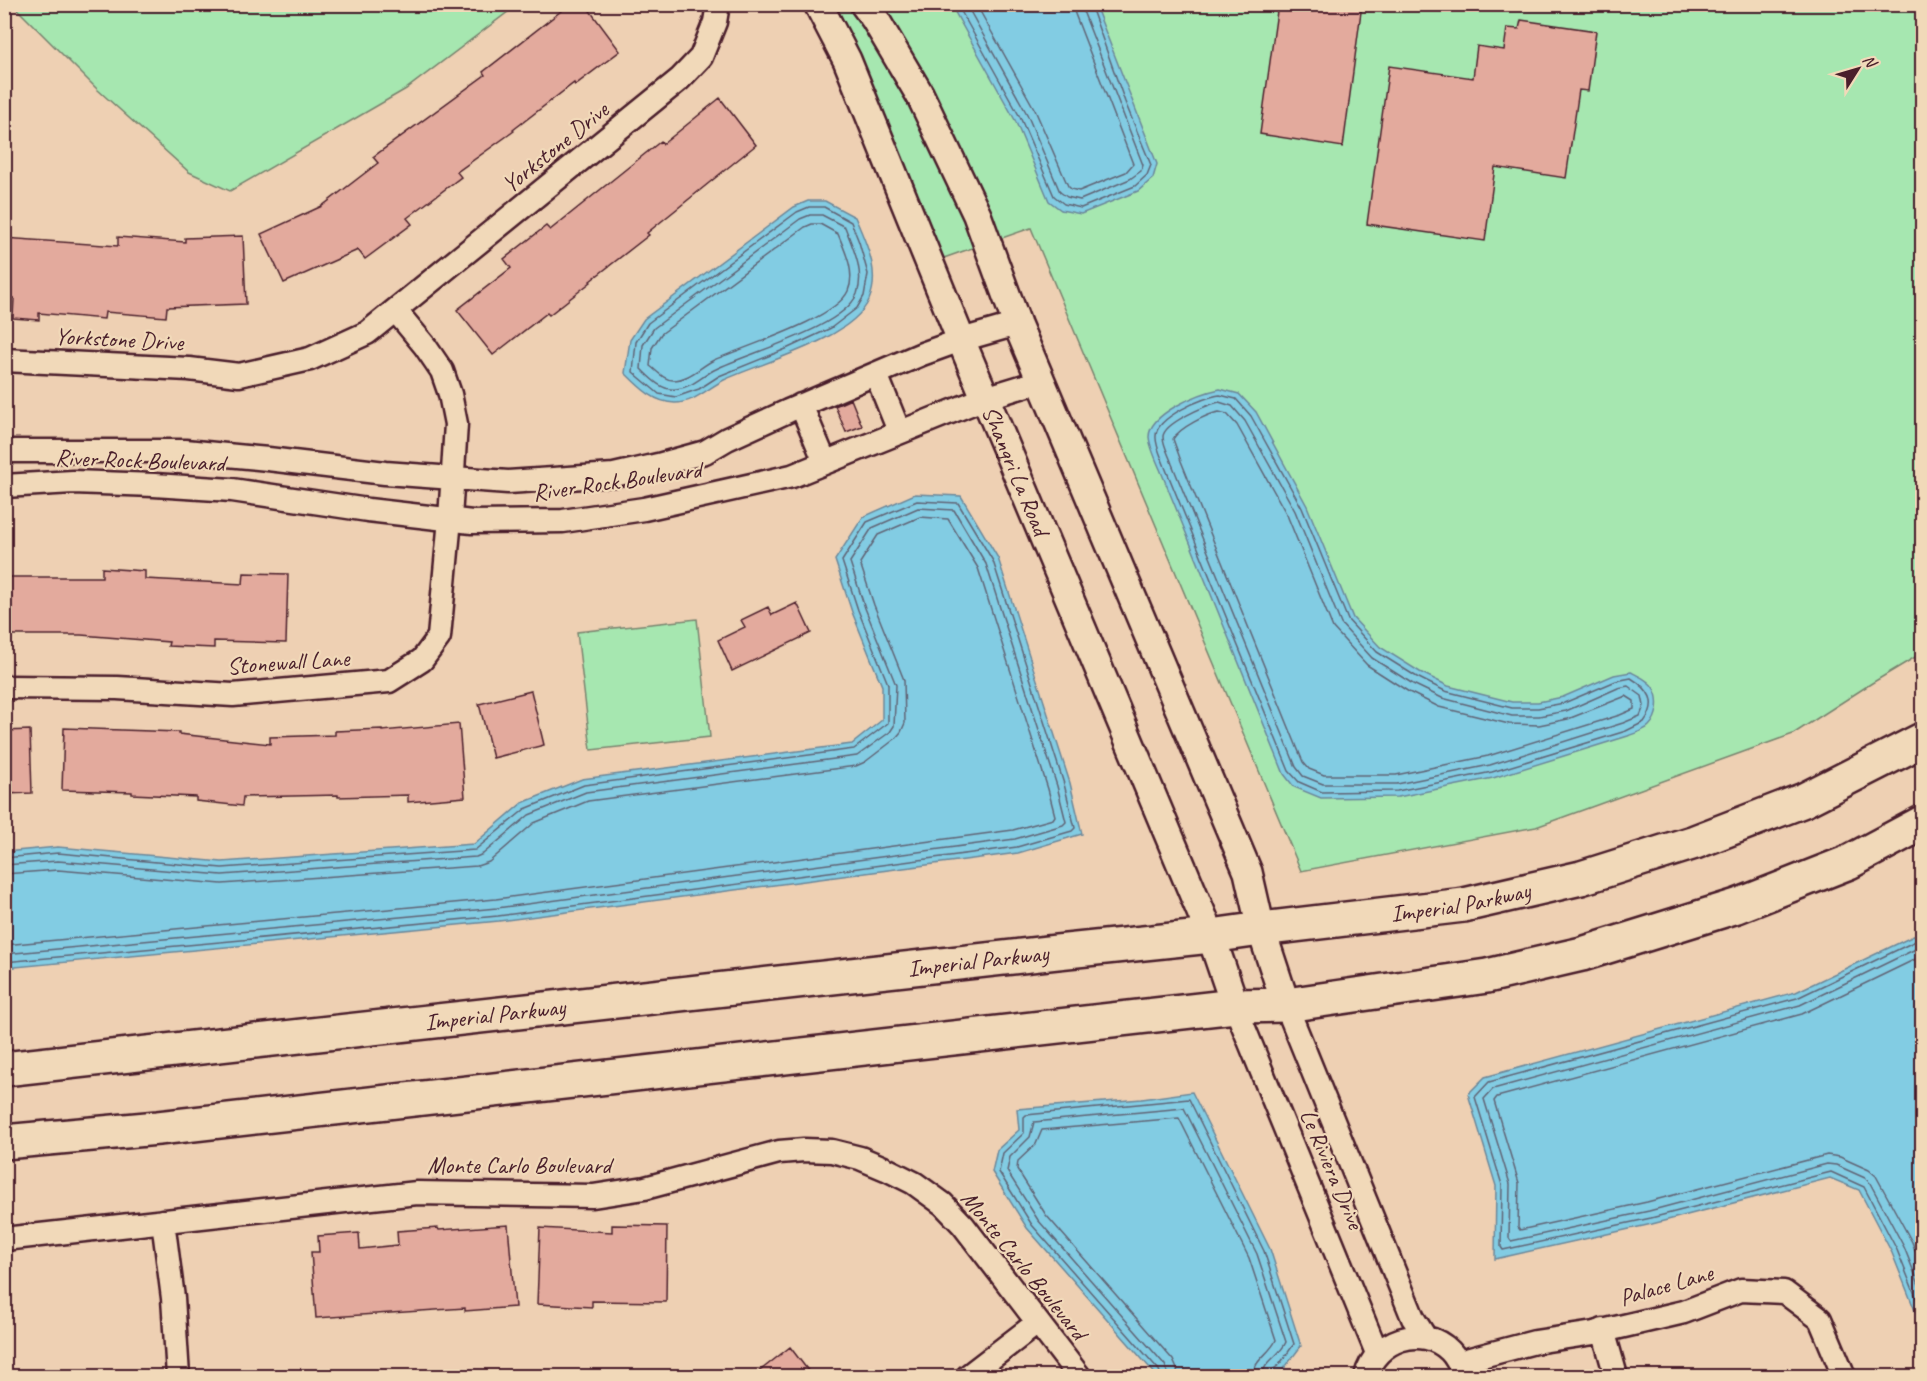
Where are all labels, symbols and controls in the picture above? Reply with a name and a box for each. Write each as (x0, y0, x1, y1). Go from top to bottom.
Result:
north arrow (1828, 39, 1888, 99)
text: N (1858, 51, 1882, 73)
street label: Yorkstone Drive (496, 94, 616, 199)
street label: Yorkstone Drive (54, 321, 186, 357)
street label: Shangri La Road (975, 401, 1058, 543)
street label: River Rock Boulevard (55, 442, 229, 478)
street label: River Rock Boulevard (531, 454, 707, 508)
street label: Stonewall Lane (226, 643, 352, 681)
street label: Imperial Parkway (1389, 875, 1535, 929)
street label: Imperial Parkway (906, 938, 1052, 983)
street label: Imperial Parkway (423, 992, 569, 1037)
street label: Le Riviera Drive (1293, 1105, 1372, 1235)
street label: Monte Carlo Boulevard (427, 1150, 614, 1180)
street label: Monte Carlo Boulevard (955, 1184, 1096, 1349)
street label: Palace Lane (1616, 1257, 1718, 1313)

